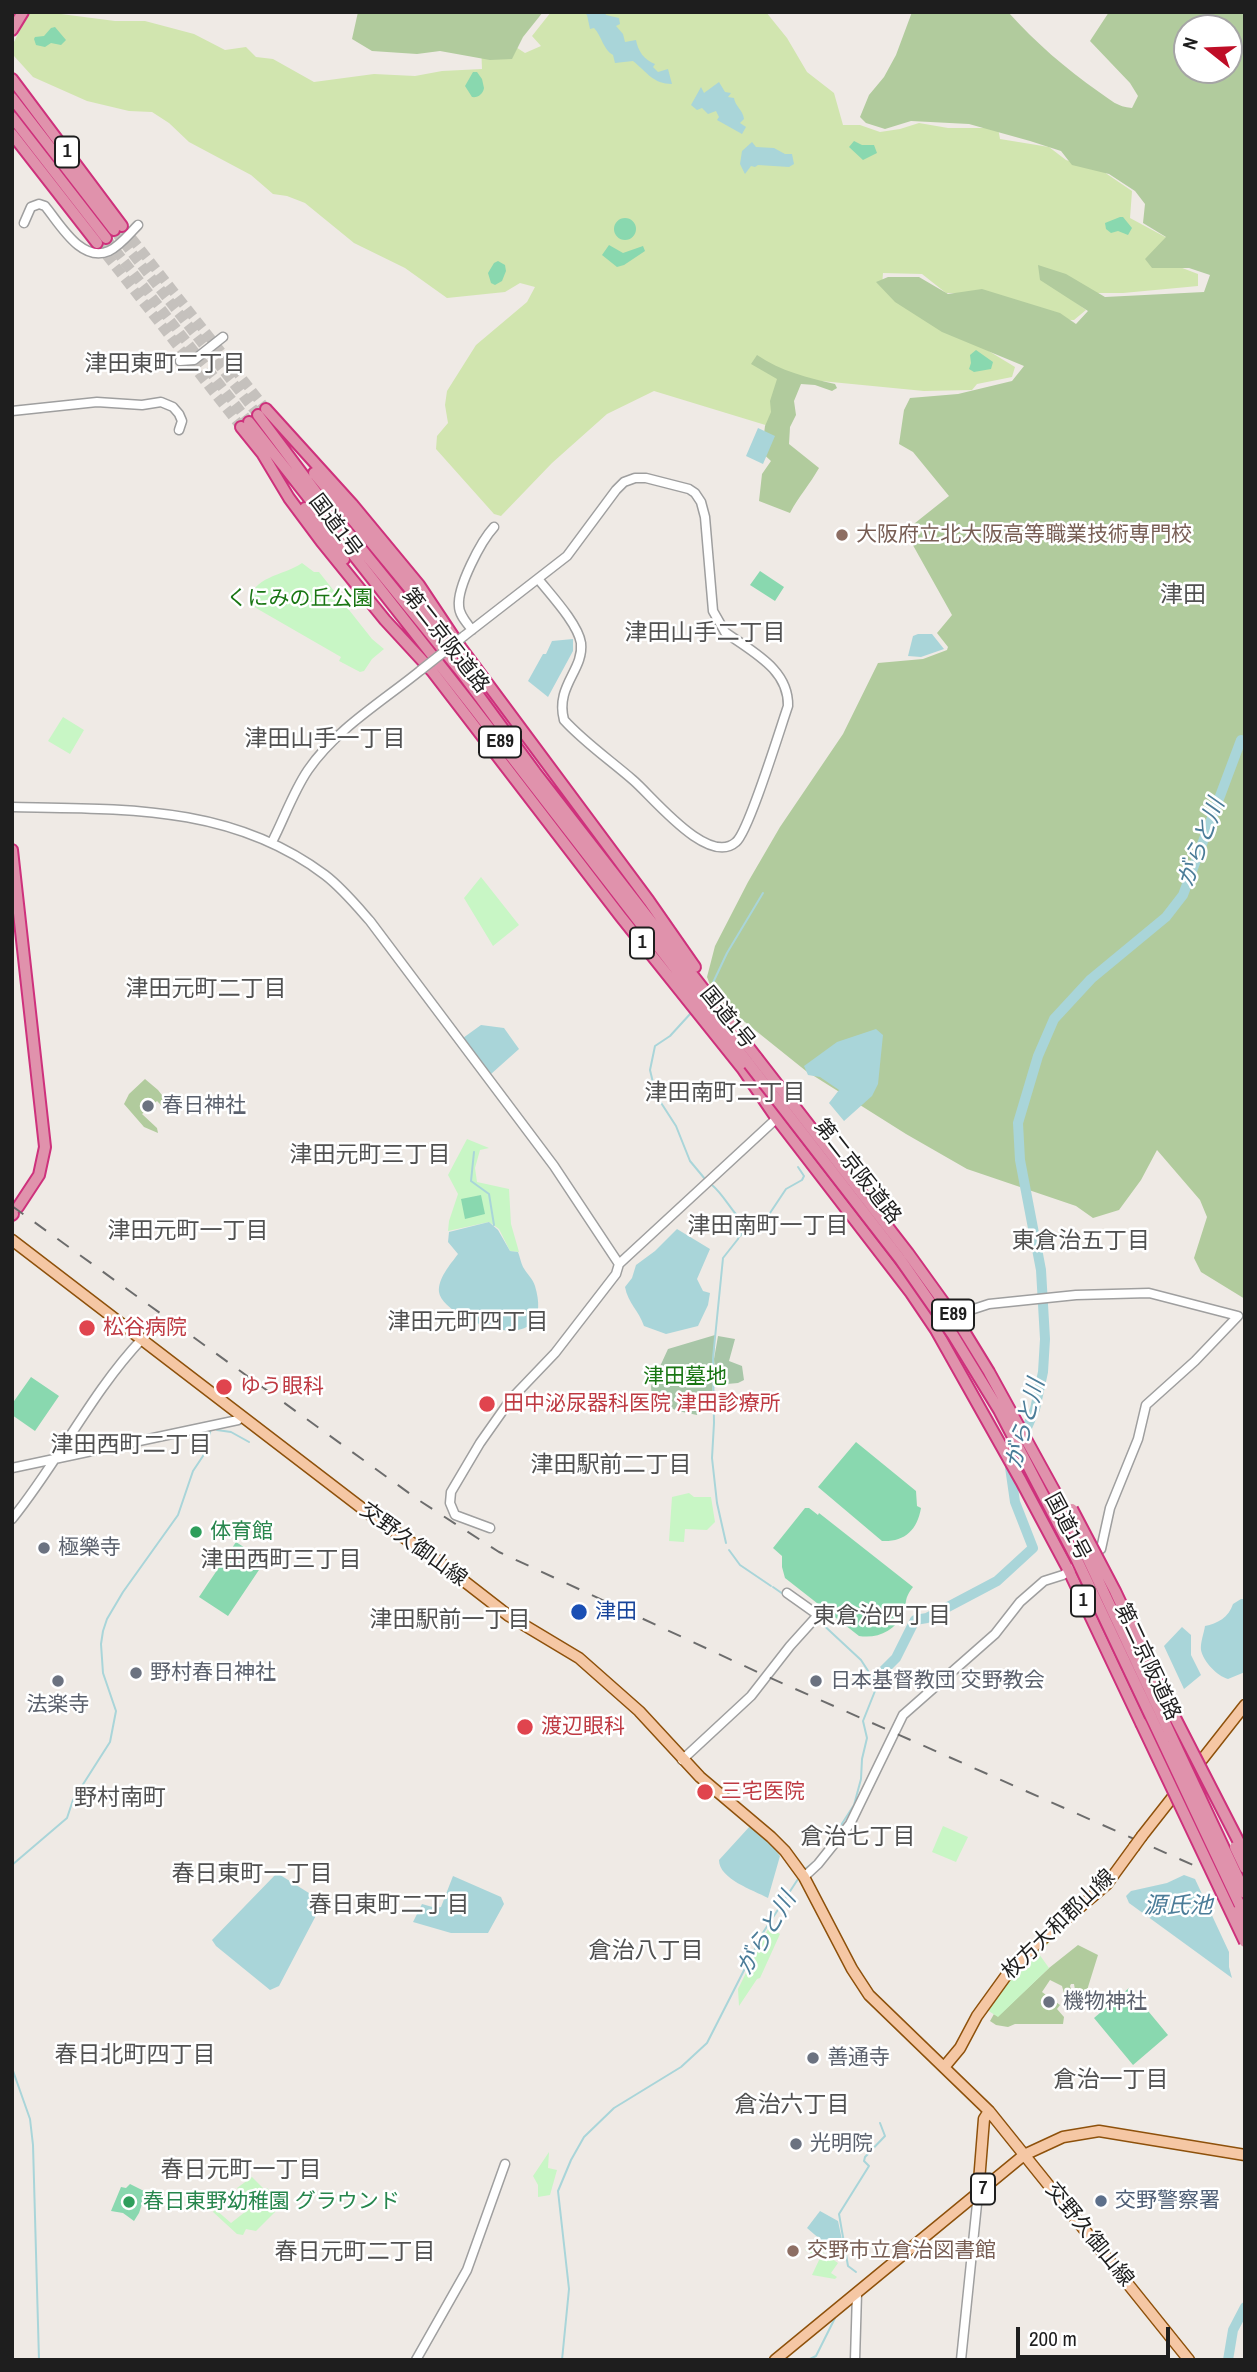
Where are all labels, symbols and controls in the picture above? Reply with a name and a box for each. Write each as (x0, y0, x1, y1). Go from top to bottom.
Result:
north arrow (1173, 14, 1243, 84)
text: N (1176, 34, 1204, 52)
road number: 1 (55, 136, 79, 168)
district label: 津田東町二丁目 (85, 351, 245, 379)
street label: 国道1号 (303, 489, 367, 563)
place label: 大阪府立北大阪高等職業技術専門校 (856, 522, 1192, 548)
marker: 大阪府立北大阪高等職業技術専門校 (834, 527, 850, 543)
district label: 津田 (1160, 582, 1206, 610)
street label: 第二京阪道路 (396, 584, 494, 698)
park label: くにみの丘公園 (227, 586, 373, 612)
district label: 津田山手二丁目 (625, 620, 785, 648)
district label: 津田山手一丁目 (245, 726, 405, 754)
road number: E89 (479, 726, 521, 758)
water label: がらと川 (1173, 795, 1231, 891)
road number: 1 (630, 928, 654, 959)
district label: 津田元町二丁目 (126, 976, 286, 1004)
street label: 国道1号 (694, 982, 760, 1054)
district label: 津田南町二丁目 (645, 1080, 805, 1108)
place label: 春日神社 (162, 1093, 246, 1119)
marker: 春日神社 (140, 1098, 156, 1114)
street label: 第二京阪道路 (808, 1115, 906, 1229)
district label: 津田元町三丁目 (290, 1142, 450, 1170)
district label: 津田南町一丁目 (688, 1213, 848, 1241)
district label: 津田元町一丁目 (108, 1218, 268, 1246)
district label: 東倉治五丁目 (1012, 1228, 1150, 1256)
road number: E89 (932, 1300, 974, 1330)
district label: 津田元町四丁目 (388, 1309, 548, 1337)
place label: 松谷病院 (103, 1315, 187, 1341)
marker: 松谷病院 (77, 1318, 97, 1338)
park label: 津田墓地 (643, 1364, 727, 1390)
place label: ゆう眼科 (240, 1374, 324, 1400)
water label: がらと川 (1001, 1376, 1051, 1472)
marker: ゆう眼科 (214, 1377, 234, 1397)
place label: 田中泌尿器科医院 津田診療所 (503, 1391, 781, 1417)
marker: 田中泌尿器科医院 津田診療所 (477, 1394, 497, 1414)
district label: 津田西町二丁目 (51, 1432, 211, 1460)
district label: 津田駅前二丁目 (531, 1452, 691, 1480)
street label: 国道1号 (1039, 1489, 1095, 1565)
street label: 交野久御山線 (355, 1498, 471, 1592)
place label: 体育館 (210, 1519, 273, 1545)
marker: 体育館 (188, 1524, 204, 1540)
place label: 極樂寺 (58, 1535, 121, 1561)
marker: 極樂寺 (36, 1540, 52, 1556)
district label: 津田西町三丁目 (201, 1547, 361, 1575)
road number: 1 (1071, 1586, 1095, 1616)
place label: 津田 (595, 1599, 637, 1625)
street label: 第二京阪道路 (1109, 1600, 1185, 1724)
marker: 津田 (569, 1602, 589, 1622)
district label: 東倉治四丁目 (813, 1603, 951, 1631)
district label: 津田駅前一丁目 (370, 1607, 530, 1635)
place label: 野村春日神社 (150, 1660, 276, 1686)
marker: 野村春日神社 (128, 1665, 144, 1681)
place label: 日本基督教団 交野教会 (830, 1668, 1045, 1694)
marker: 法楽寺 (50, 1673, 66, 1689)
marker: 日本基督教団 交野教会 (808, 1673, 824, 1689)
place label: 法楽寺 (27, 1692, 89, 1718)
place label: 渡辺眼科 (541, 1714, 625, 1740)
marker: 渡辺眼科 (515, 1717, 535, 1737)
place label: 三宅医院 (721, 1779, 805, 1805)
marker: 三宅医院 (695, 1782, 715, 1802)
district label: 野村南町 (74, 1785, 166, 1813)
district label: 倉治七丁目 (801, 1824, 915, 1852)
district label: 春日東町一丁目 (172, 1861, 332, 1889)
street label: 枚方大和郡山線 (997, 1865, 1121, 1985)
water label: がらと川 (731, 1887, 803, 1981)
district label: 春日東町二丁目 (309, 1892, 469, 1920)
water label: 源氏池 (1144, 1893, 1212, 1921)
district label: 倉治八丁目 (589, 1938, 703, 1966)
place label: 機物神社 (1063, 1989, 1147, 2015)
marker: 機物神社 (1041, 1994, 1057, 2010)
district label: 春日北町四丁目 (55, 2042, 215, 2070)
place label: 善通寺 (827, 2045, 890, 2071)
marker: 善通寺 (805, 2050, 821, 2066)
district label: 倉治一丁目 (1054, 2067, 1168, 2095)
district label: 倉治六丁目 (735, 2092, 849, 2120)
place label: 光明院 (810, 2131, 873, 2157)
marker: 光明院 (788, 2136, 804, 2152)
district label: 春日元町一丁目 (161, 2157, 321, 2185)
road number: 7 (971, 2174, 995, 2204)
street label: 交野久御山線 (1040, 2178, 1138, 2292)
place label: 交野警察署 (1115, 2188, 1220, 2214)
place label: 春日東野幼稚園 グラウンド (143, 2189, 400, 2215)
marker: 交野警察署 (1093, 2193, 1109, 2209)
marker: 春日東野幼稚園 グラウンド (121, 2194, 137, 2210)
place label: 交野市立倉治図書館 (807, 2238, 996, 2264)
district label: 春日元町二丁目 (275, 2239, 435, 2267)
marker: 交野市立倉治図書館 (785, 2243, 801, 2259)
scale bar (1019, 2312, 1173, 2356)
text: 200 m (1029, 2324, 1077, 2353)

